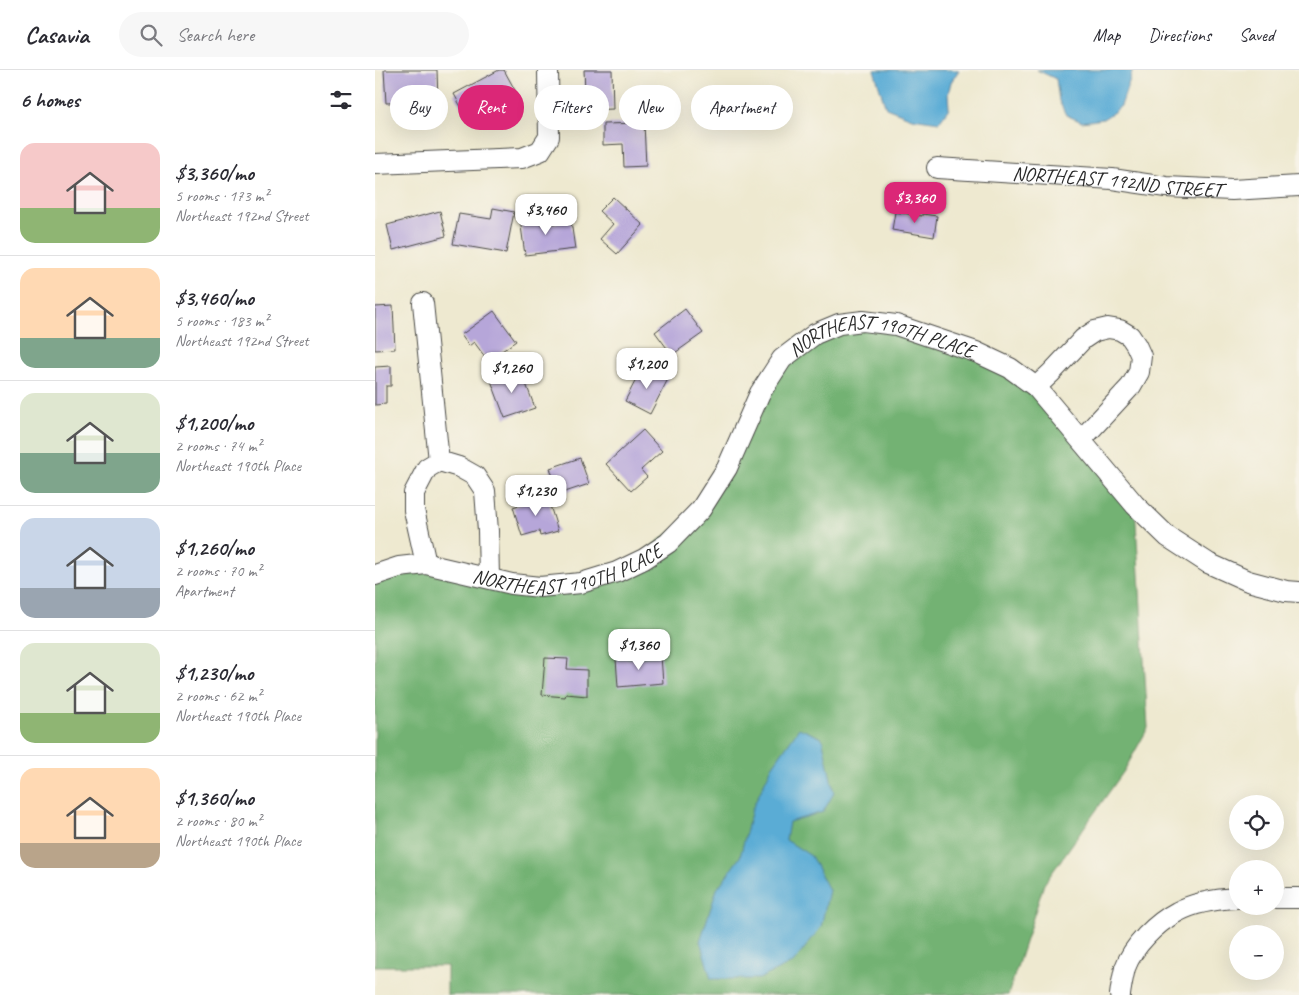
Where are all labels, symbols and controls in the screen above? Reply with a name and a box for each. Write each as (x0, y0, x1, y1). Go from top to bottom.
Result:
search box (119, 12, 469, 57)
text: Casavia (25, 20, 89, 50)
icon: search (137, 21, 165, 49)
text: Search here (177, 23, 254, 47)
text: Map (1093, 24, 1120, 46)
text: Directions (1148, 24, 1211, 46)
text: Saved (1239, 24, 1274, 46)
chip: Buy (390, 85, 448, 130)
chip: Rent (458, 85, 524, 130)
chip: Filters (534, 85, 609, 130)
chip: New (619, 85, 681, 130)
chip: Apartment (691, 85, 793, 130)
icon: filters (327, 86, 355, 114)
text: 6 homes (20, 87, 80, 113)
text: $3,360/mo (175, 160, 254, 186)
street label: NORTHEAST 192ND STREET (1012, 160, 1228, 202)
icon: home (60, 163, 120, 223)
pin: $3,360 (874, 182, 956, 224)
text: 5 rooms · 173 m² (175, 186, 269, 206)
text: $3,360 (895, 188, 935, 208)
pin: $3,460 (505, 194, 587, 236)
text: $3,460 (526, 200, 566, 220)
text: Northeast 192nd Street (175, 206, 308, 226)
text: $3,460/mo (175, 285, 254, 311)
icon: home (60, 288, 120, 348)
text: NORTHEAST 190TH PLACE (783, 308, 981, 364)
text: 5 rooms · 183 m² (175, 311, 269, 331)
text: Northeast 192nd Street (175, 331, 308, 351)
street label: NORTHEAST 190TH PLACE (785, 343, 981, 371)
pin: $1,200 (606, 348, 688, 390)
pin: $1,260 (471, 352, 553, 394)
text: $1,200 (627, 354, 667, 374)
text: $1,260 (492, 358, 532, 378)
text: $1,200/mo (175, 410, 253, 436)
icon: home (60, 413, 120, 473)
text: 2 rooms · 74 m² (175, 436, 261, 456)
text: Northeast 190th Place (175, 456, 301, 476)
pin: $1,230 (495, 474, 577, 517)
text: $1,230 (516, 481, 556, 501)
text: $1,260/mo (175, 535, 254, 561)
street label: NORTHEAST 190TH PLACE (471, 536, 669, 600)
icon: home (60, 538, 120, 598)
text: 2 rooms · 70 m² (175, 561, 261, 581)
text: Apartment (175, 581, 234, 601)
pin: $1,360 (598, 628, 680, 671)
text: $1,360 (619, 635, 659, 655)
text: $1,230/mo (175, 660, 253, 686)
icon: home (60, 663, 120, 723)
text: 2 rooms · 62 m² (175, 686, 261, 706)
text: Northeast 190th Place (175, 706, 301, 726)
text: $1,360/mo (175, 785, 254, 811)
icon: home (60, 788, 120, 848)
map controls (1229, 795, 1284, 980)
button: locate (1229, 795, 1284, 850)
text: 2 rooms · 80 m² (175, 811, 261, 831)
text: Northeast 190th Place (175, 831, 301, 851)
button: + (1229, 860, 1284, 915)
button: − (1229, 925, 1284, 980)

